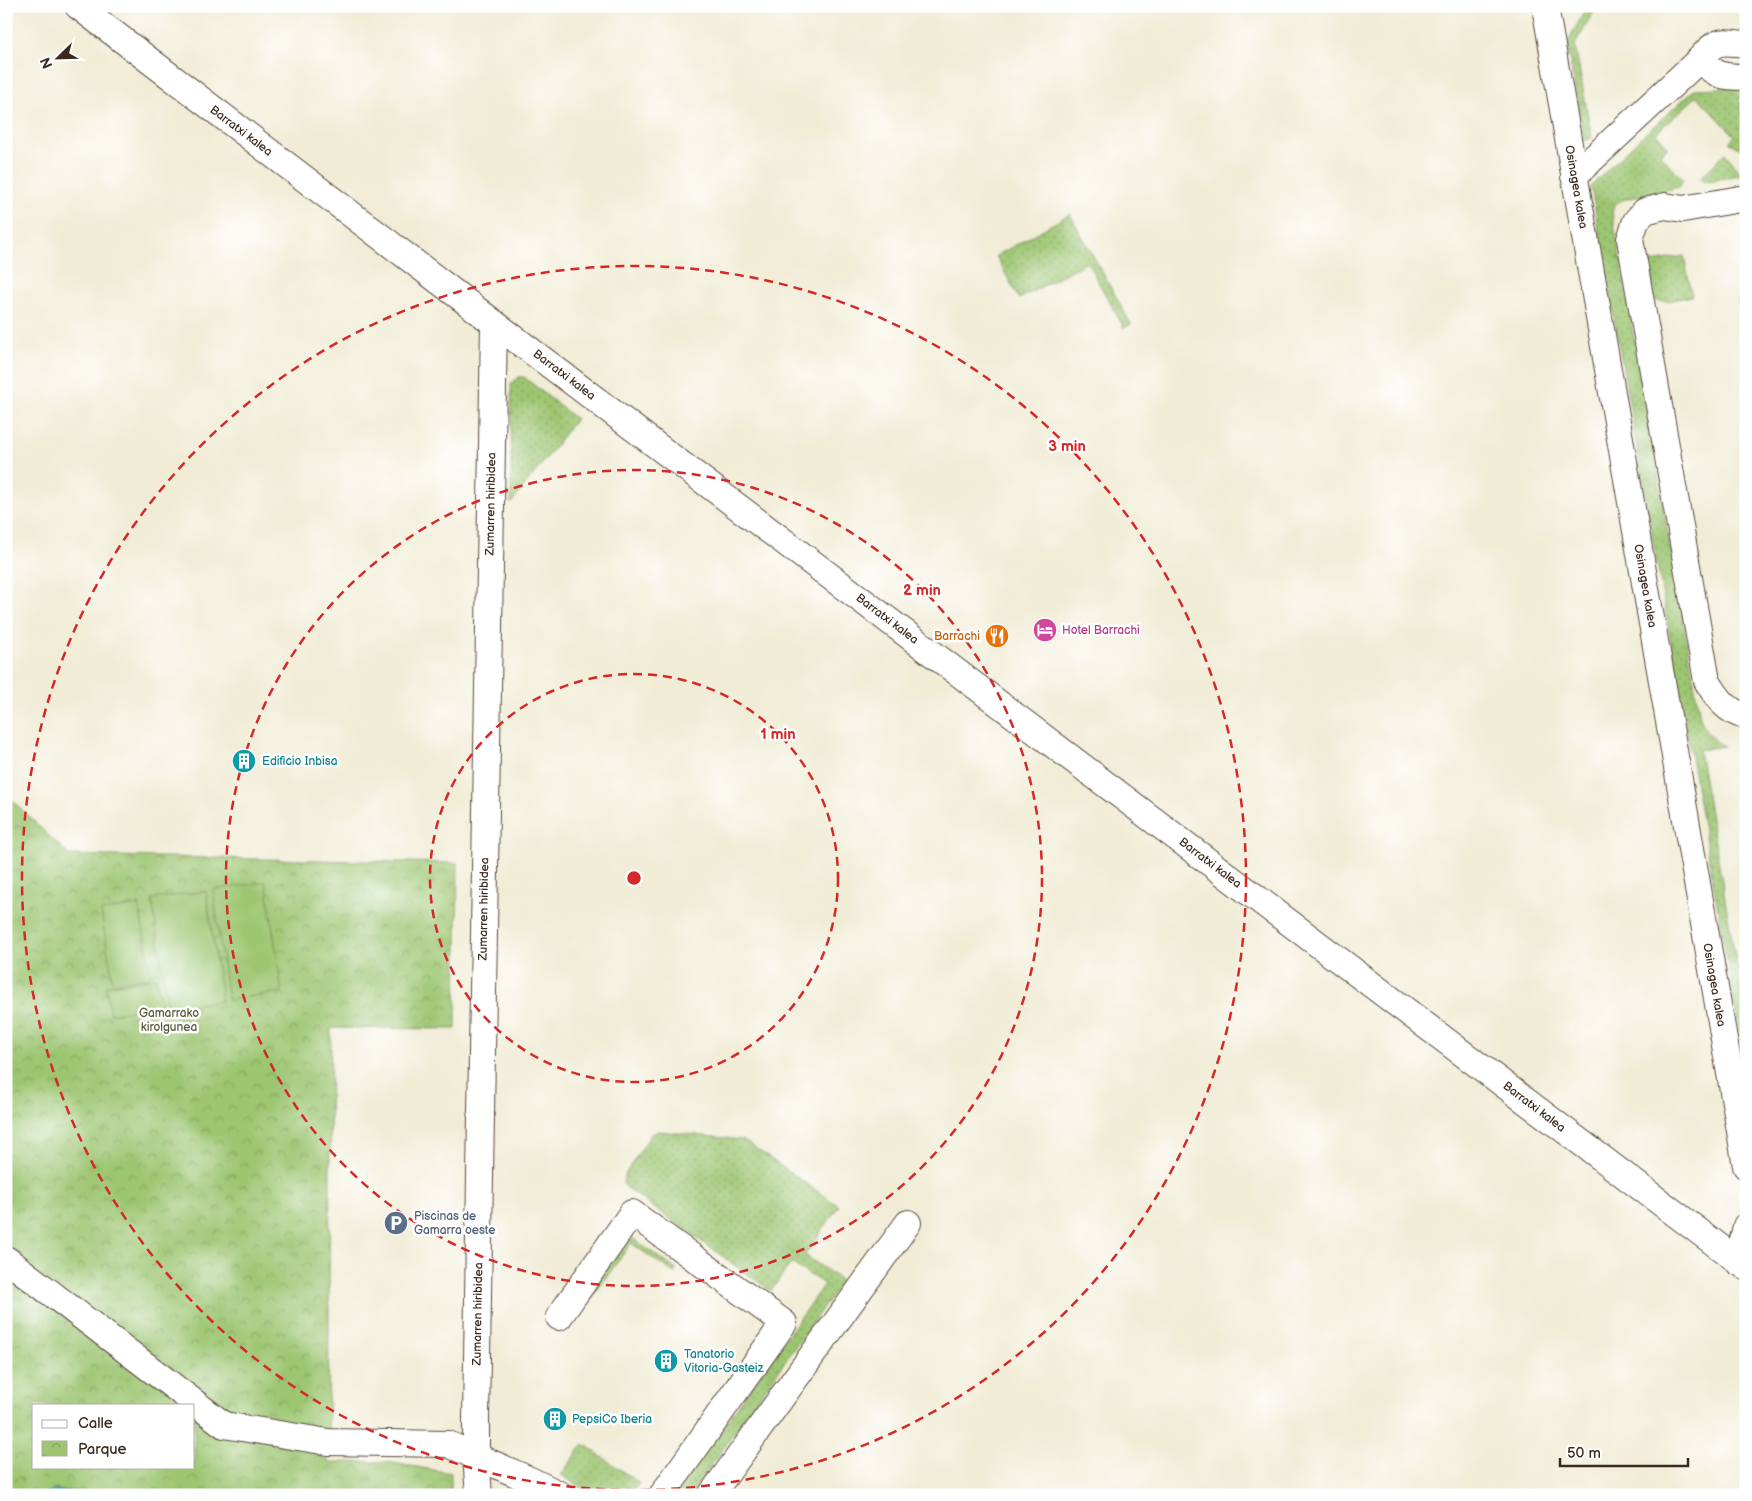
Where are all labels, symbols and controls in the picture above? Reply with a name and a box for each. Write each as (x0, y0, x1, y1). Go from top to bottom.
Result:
north arrow (32, 32, 82, 82)
text: N (37, 55, 56, 71)
street label: Barratxi kalea (207, 103, 275, 160)
street label: Osinagea kalea (1561, 144, 1591, 230)
street label: Barratxi kalea (530, 347, 598, 404)
text: 3 min (1048, 437, 1086, 456)
street label: Zumarren hiribidea (483, 452, 499, 557)
street label: Osinagea kalea (1630, 543, 1660, 629)
text: 2 min (903, 581, 941, 600)
street label: Barratxi kalea (853, 591, 921, 648)
hotel icon: Hotel Barrachi (1032, 617, 1058, 643)
restaurant icon: Barrachi (984, 623, 1010, 649)
place label: Hotel Barrachi (1062, 623, 1140, 638)
place label: Barrachi (934, 629, 980, 644)
text: 1 min (760, 725, 796, 744)
building icon: Edificio Inbisa (231, 748, 257, 774)
place label: Edificio Inbisa (262, 754, 338, 769)
street label: Barratxi kalea (1176, 835, 1244, 892)
street label: Zumarren hiribidea (476, 857, 492, 962)
centre of rings (625, 869, 643, 887)
street label: Osinagea kalea (1699, 942, 1729, 1028)
park label: Gamarrako kirolgunea (139, 1006, 199, 1035)
street label: Barratxi kalea (1500, 1079, 1568, 1136)
place label: Piscinas de Gamarra oeste (414, 1209, 495, 1238)
parking icon: Piscinas de Gamarra oeste (383, 1210, 409, 1236)
street label: Zumarren hiribidea (470, 1262, 486, 1367)
place label: Tanatorio Vitoria-Gasteiz (684, 1347, 764, 1376)
building icon: Tanatorio Vitoria-Gasteiz (653, 1348, 679, 1374)
legend (32, 1404, 195, 1468)
building icon: PepsiCo Iberia (542, 1406, 568, 1432)
place label: PepsiCo Iberia (572, 1412, 652, 1427)
text: Calle (78, 1414, 113, 1433)
scale bar (1560, 1436, 1687, 1468)
text: Parque (78, 1440, 127, 1459)
text: 50 m (1567, 1444, 1601, 1463)

